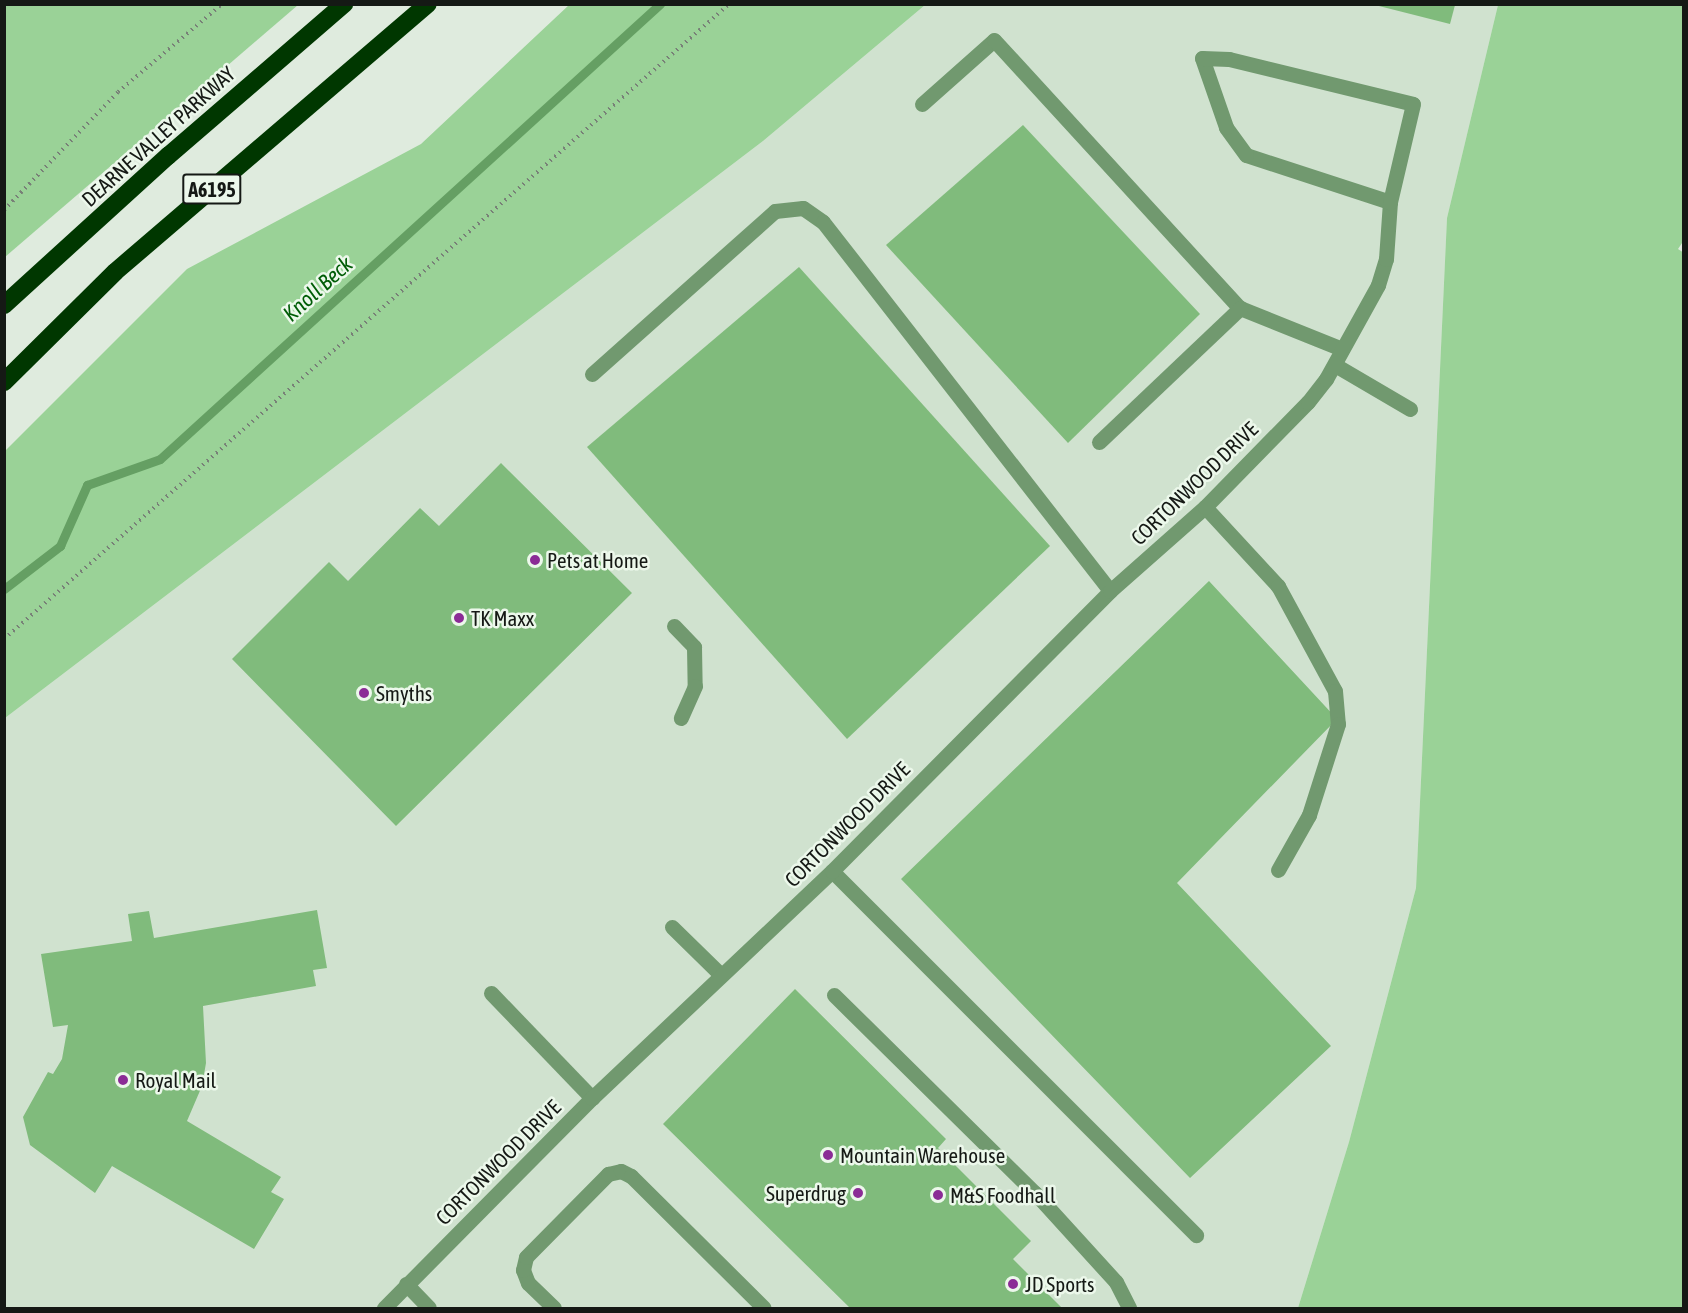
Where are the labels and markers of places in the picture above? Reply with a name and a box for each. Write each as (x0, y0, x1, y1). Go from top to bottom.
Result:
place label: Pets at Home (547, 547, 648, 573)
marker: Pets at Home (528, 553, 542, 567)
place label: TK Maxx (471, 605, 534, 631)
marker: TK Maxx (452, 611, 466, 625)
place label: Smyths (376, 680, 432, 706)
marker: Smyths (357, 686, 371, 700)
place label: Royal Mail (135, 1067, 216, 1093)
marker: Royal Mail (116, 1073, 130, 1087)
place label: Mountain Warehouse (840, 1142, 1005, 1168)
marker: Mountain Warehouse (821, 1148, 835, 1162)
place label: Superdrug (766, 1180, 846, 1206)
place label: M&S Foodhall (950, 1182, 1056, 1208)
marker: Superdrug (851, 1186, 865, 1200)
marker: M&S Foodhall (931, 1188, 945, 1202)
place label: JD Sports (1025, 1271, 1094, 1297)
marker: JD Sports (1006, 1277, 1020, 1291)

